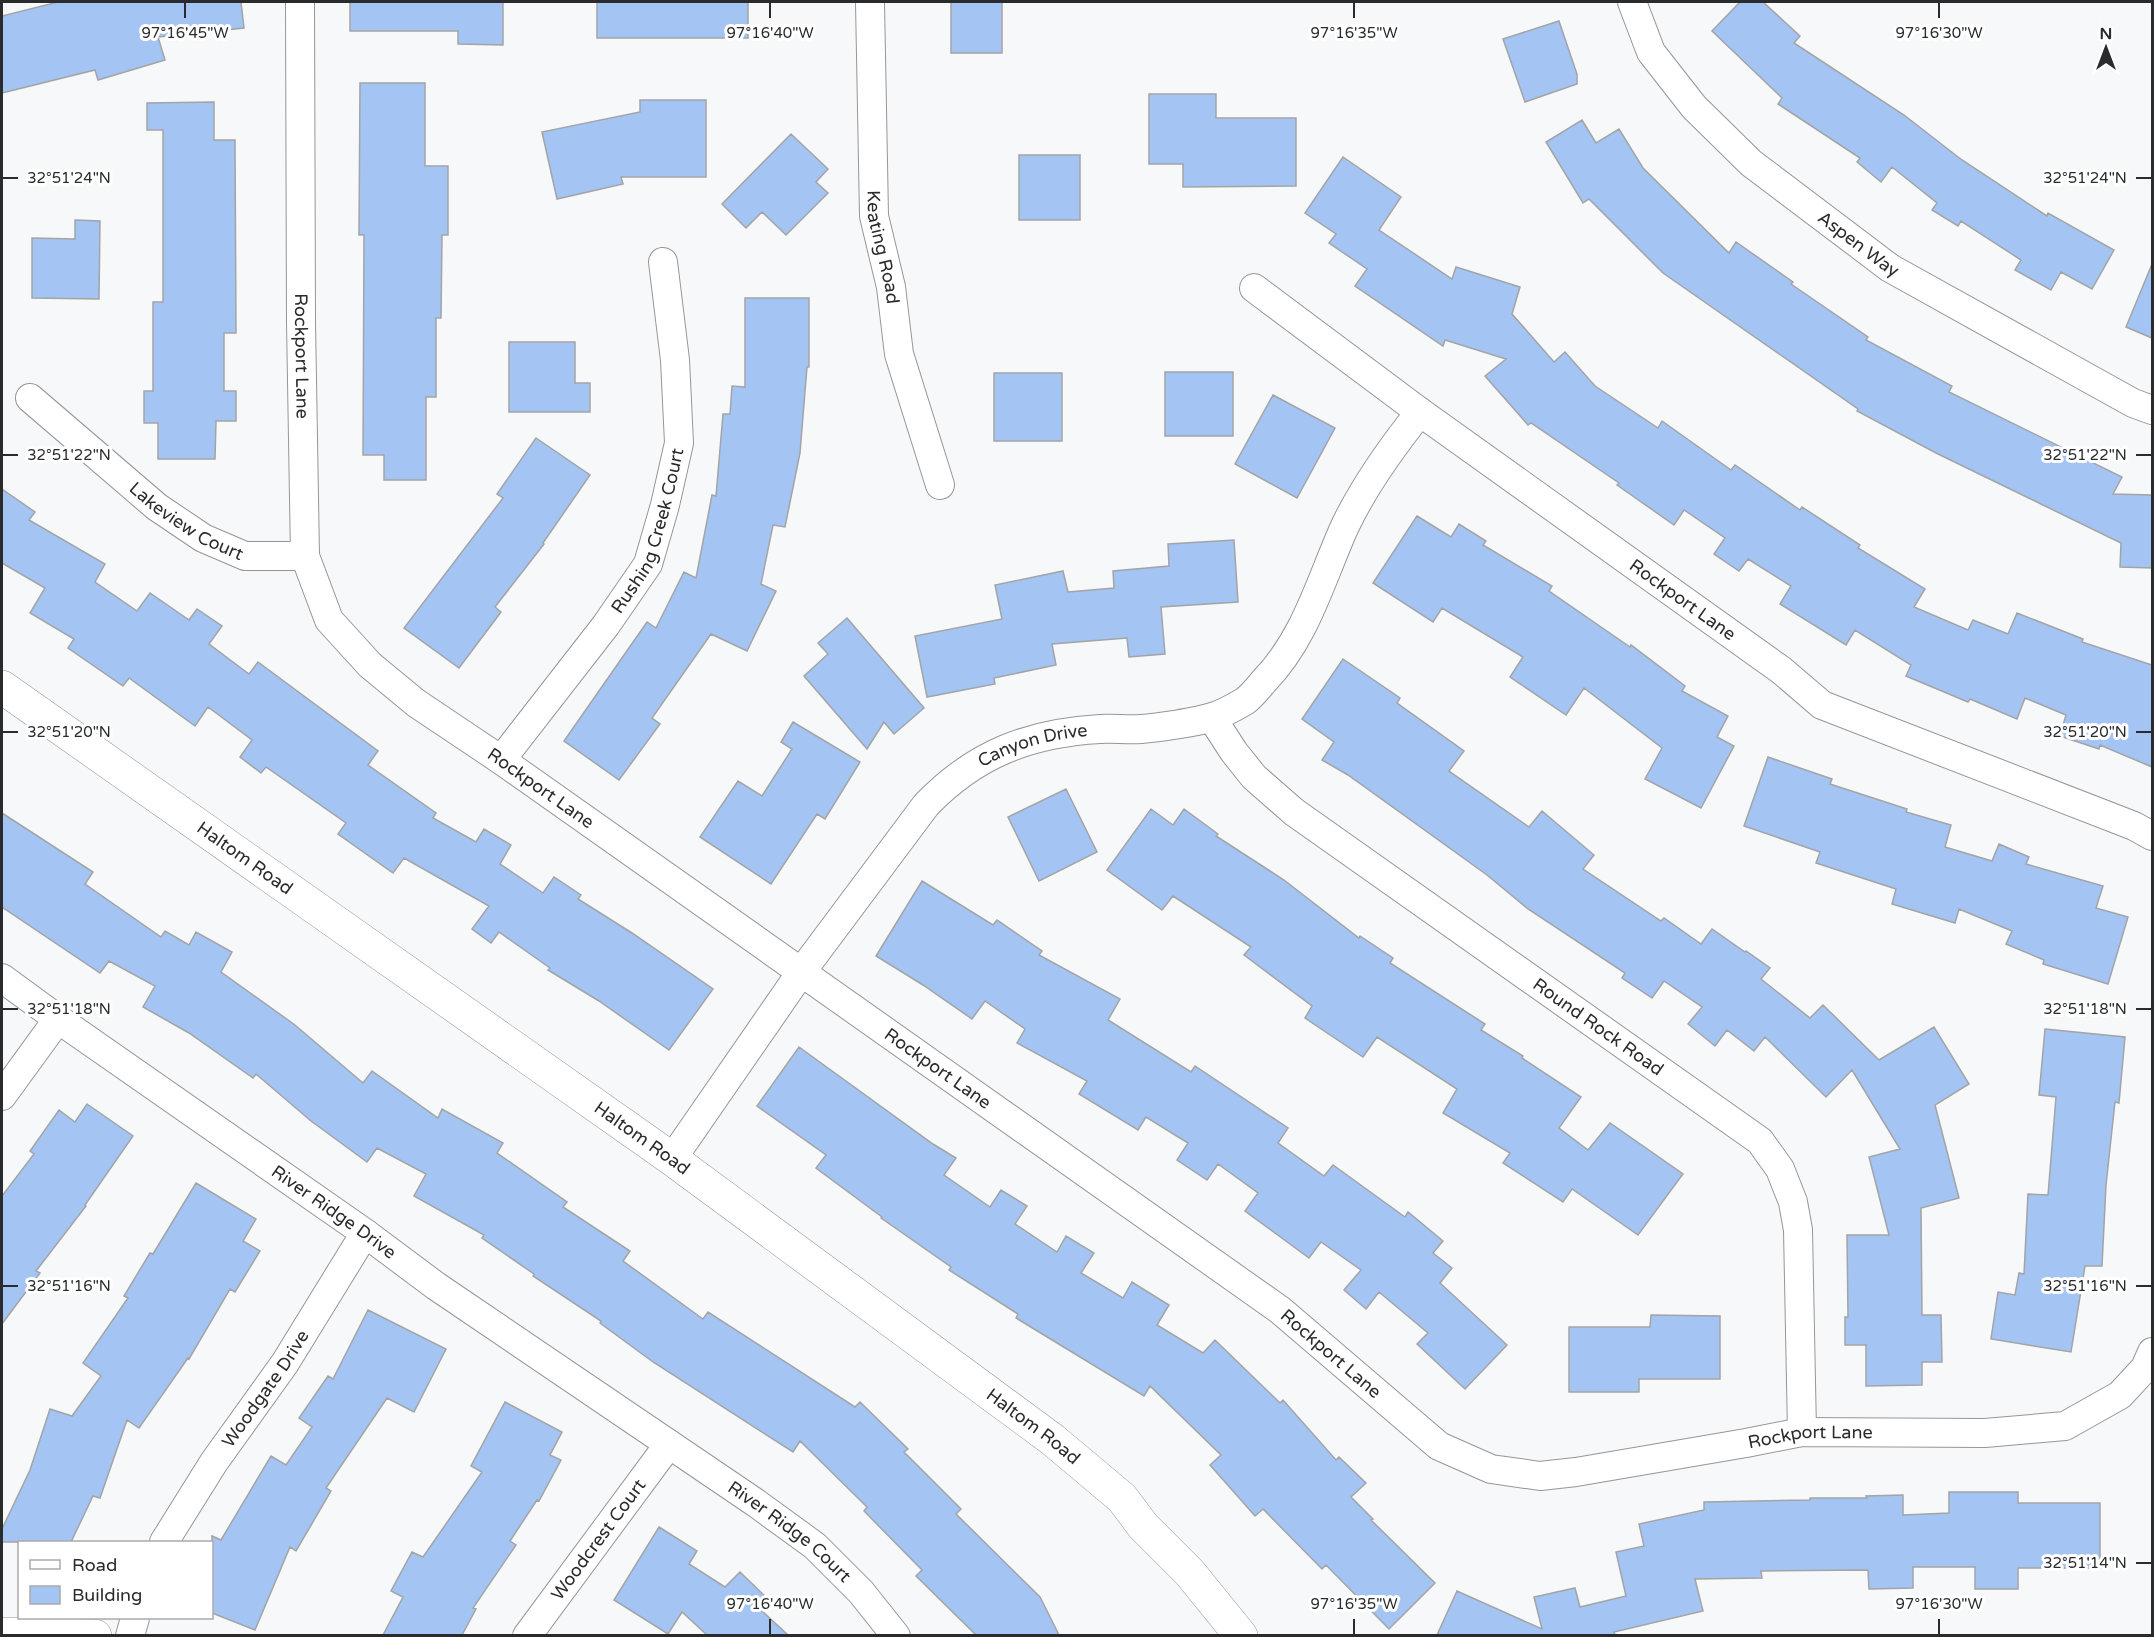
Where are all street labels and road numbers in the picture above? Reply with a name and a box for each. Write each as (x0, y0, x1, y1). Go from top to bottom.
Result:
street label: Keating Road (862, 190, 904, 305)
street label: Aspen Way (1813, 206, 1903, 282)
street label: Rockport Lane (290, 293, 314, 419)
street label: Rushing Creek Court (606, 446, 689, 618)
street label: Lakeview Court (125, 477, 247, 565)
street label: Rockport Lane (1625, 554, 1740, 645)
street label: Canyon Drive (974, 719, 1088, 772)
street label: Rockport Lane (483, 743, 598, 833)
street label: Haltom Road (193, 817, 297, 899)
street label: Round Rock Road (1529, 973, 1668, 1080)
street label: Rockport Lane (880, 1023, 995, 1114)
street label: Haltom Road (590, 1097, 694, 1180)
street label: River Ridge Drive (267, 1160, 401, 1264)
street label: Rockport Lane (1276, 1304, 1386, 1403)
street label: Woodgate Drive (217, 1326, 314, 1452)
street label: Haltom Road (982, 1384, 1085, 1469)
street label: Rockport Lane (1746, 1421, 1873, 1453)
street label: Woodcrest Court (546, 1475, 650, 1604)
street label: River Ridge Court (724, 1476, 856, 1587)

